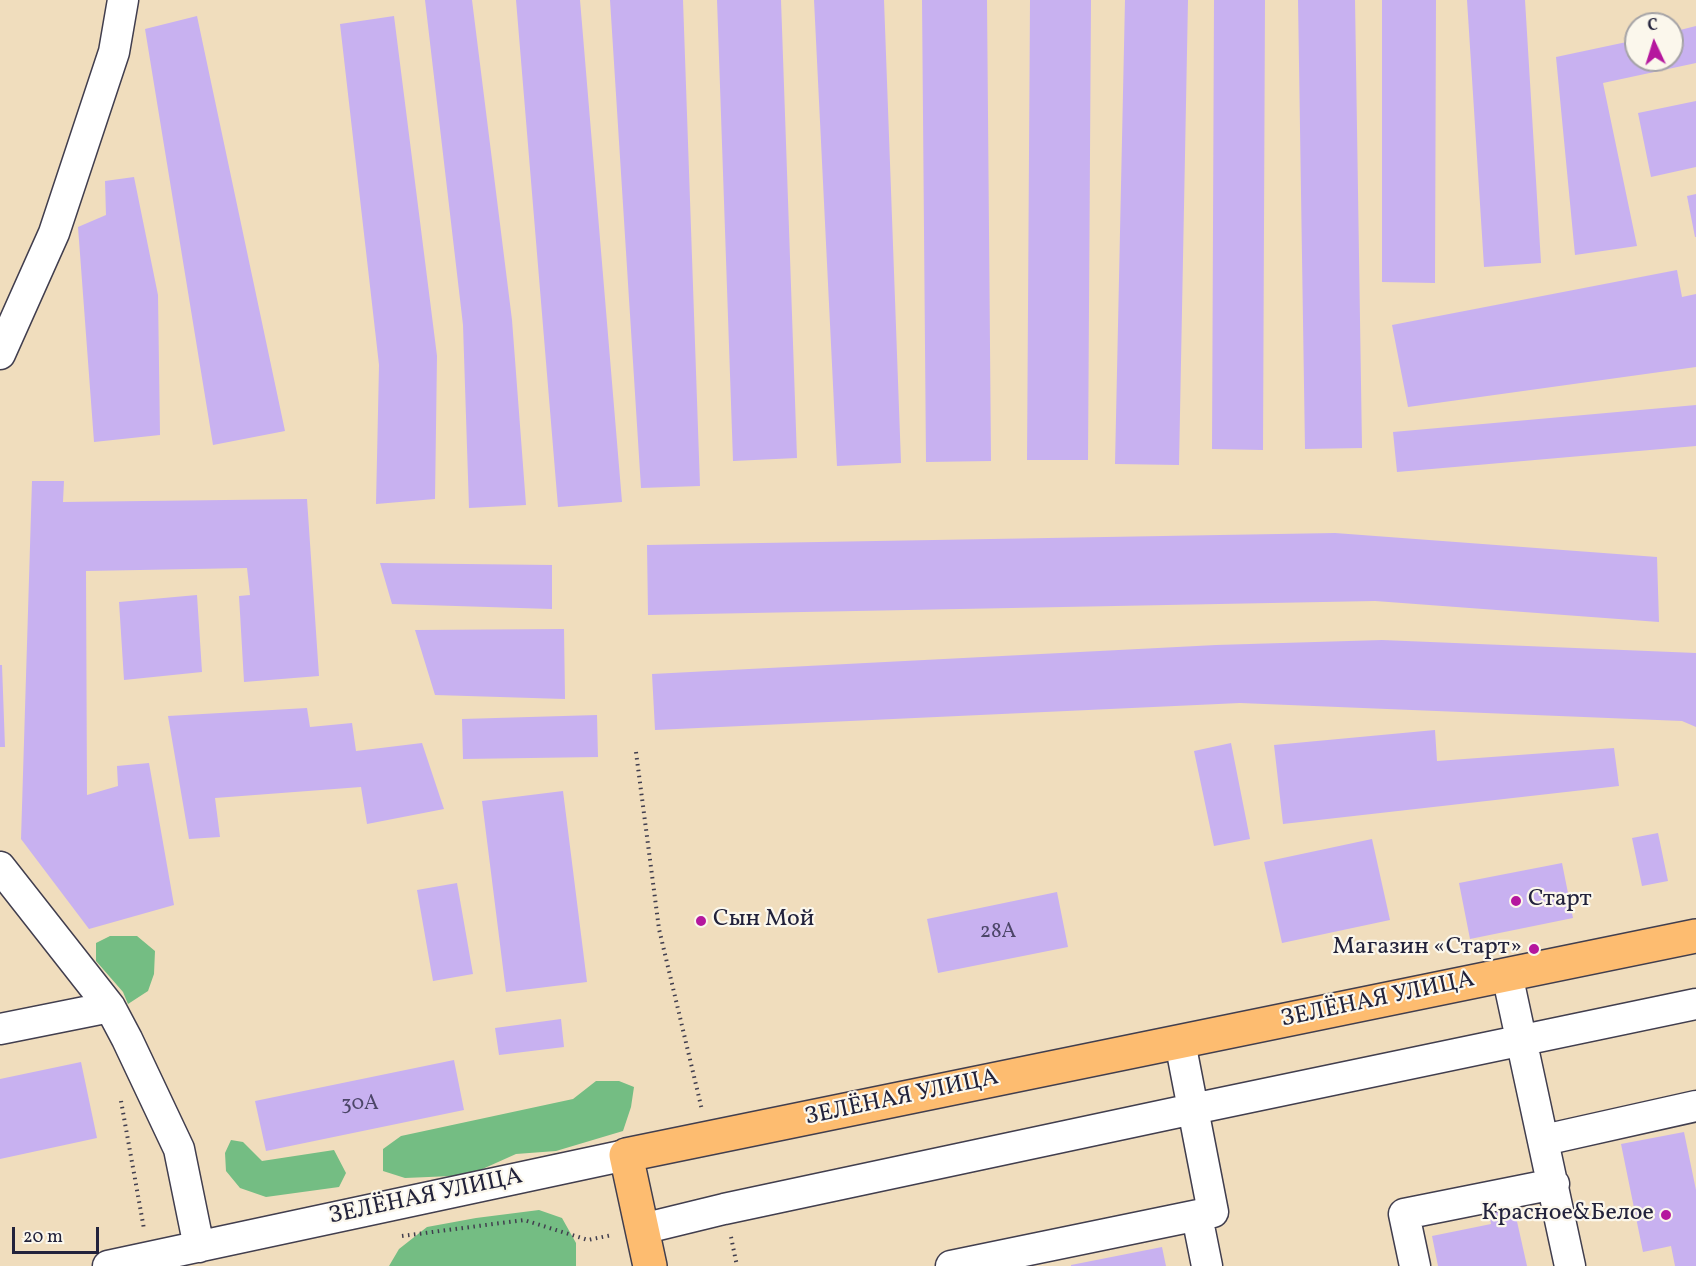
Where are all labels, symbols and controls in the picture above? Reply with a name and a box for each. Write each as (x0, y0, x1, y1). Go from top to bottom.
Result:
north arrow (1624, 12, 1684, 72)
text: С (1647, 15, 1659, 37)
place label: Старт (1528, 887, 1592, 915)
marker: Старт (1509, 894, 1523, 908)
place label: Сын Мой (713, 907, 814, 935)
marker: Сын Мой (694, 914, 708, 928)
house number: 28А (980, 920, 1016, 946)
place label: Магазин «Старт» (1332, 935, 1522, 963)
marker: Магазин «Старт» (1527, 942, 1541, 956)
street label: ЗЕЛЁНАЯ УЛИЦА (1279, 966, 1477, 1036)
street label: ЗЕЛЁНАЯ УЛИЦА (803, 1064, 1001, 1134)
house number: 30А (341, 1092, 379, 1118)
street label: ЗЕЛЁНАЯ УЛИЦА (327, 1163, 525, 1233)
place label: Красное&Белое (1481, 1201, 1654, 1229)
marker: Красное&Белое (1659, 1208, 1673, 1222)
scale bar (15, 1215, 102, 1253)
text: 20 m (23, 1225, 63, 1250)

